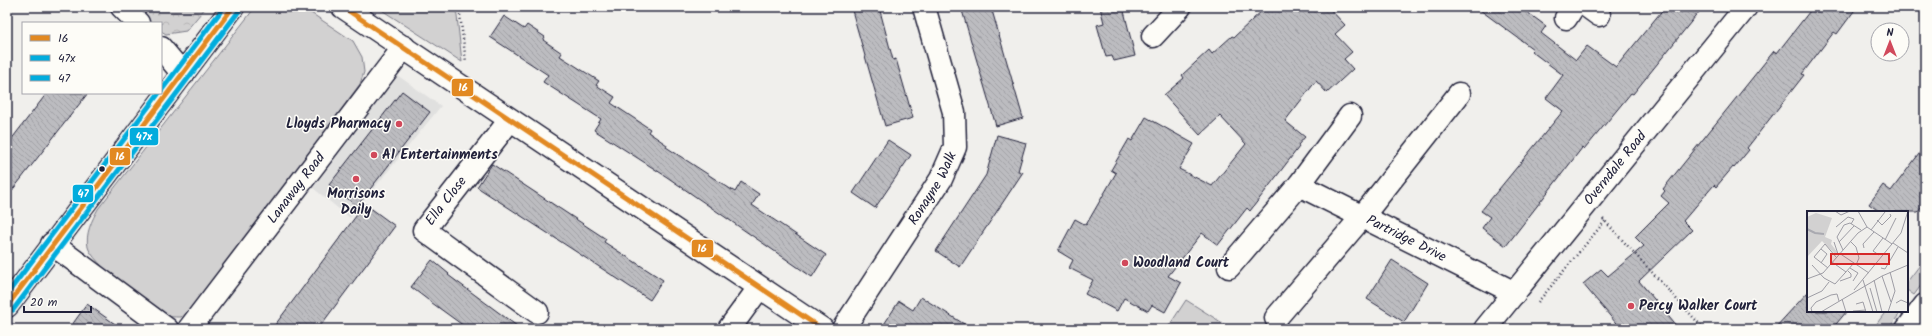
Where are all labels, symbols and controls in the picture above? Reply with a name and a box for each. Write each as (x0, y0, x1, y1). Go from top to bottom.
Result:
legend (22, 22, 162, 94)
north arrow (1870, 22, 1910, 62)
text: N (1887, 24, 1894, 42)
text: 16 (58, 29, 68, 48)
text: 47x (58, 49, 76, 68)
text: 47 (58, 69, 71, 88)
line badge: 16 (451, 78, 474, 97)
text: 16 (458, 79, 468, 97)
place label: Lloyds Pharmacy (286, 113, 392, 135)
marker: Lloyds Pharmacy (394, 119, 404, 129)
street label: Overndale Road (1578, 126, 1653, 210)
line badge: 47x (129, 127, 159, 146)
text: 47x (136, 128, 153, 146)
place label: A1 Entertainments (382, 144, 498, 166)
line badge: 16 (109, 147, 131, 166)
street label: Lanaway Road (262, 147, 331, 229)
text: 16 (115, 148, 125, 166)
street label: Ronayne Walk (903, 148, 963, 230)
marker: A1 Entertainments (369, 150, 379, 160)
unlabelled marker (97, 164, 107, 174)
street label: Ella Close (420, 171, 473, 230)
marker: Morrisons Daily (351, 174, 361, 184)
place label: Morrisons Daily (327, 183, 385, 221)
line badge: 47 (72, 184, 94, 203)
text: 47 (77, 185, 89, 203)
street label: Partridge Drive (1362, 209, 1451, 268)
inset map (1807, 211, 1908, 312)
line badge: 16 (691, 239, 714, 258)
text: 16 (697, 240, 707, 258)
place label: Woodland Court (1133, 252, 1230, 274)
marker: Woodland Court (1120, 258, 1130, 268)
scale bar (24, 288, 91, 314)
text: 20 m (30, 293, 58, 312)
place label: Percy Walker Court (1639, 295, 1758, 317)
marker: Percy Walker Court (1626, 301, 1636, 311)

